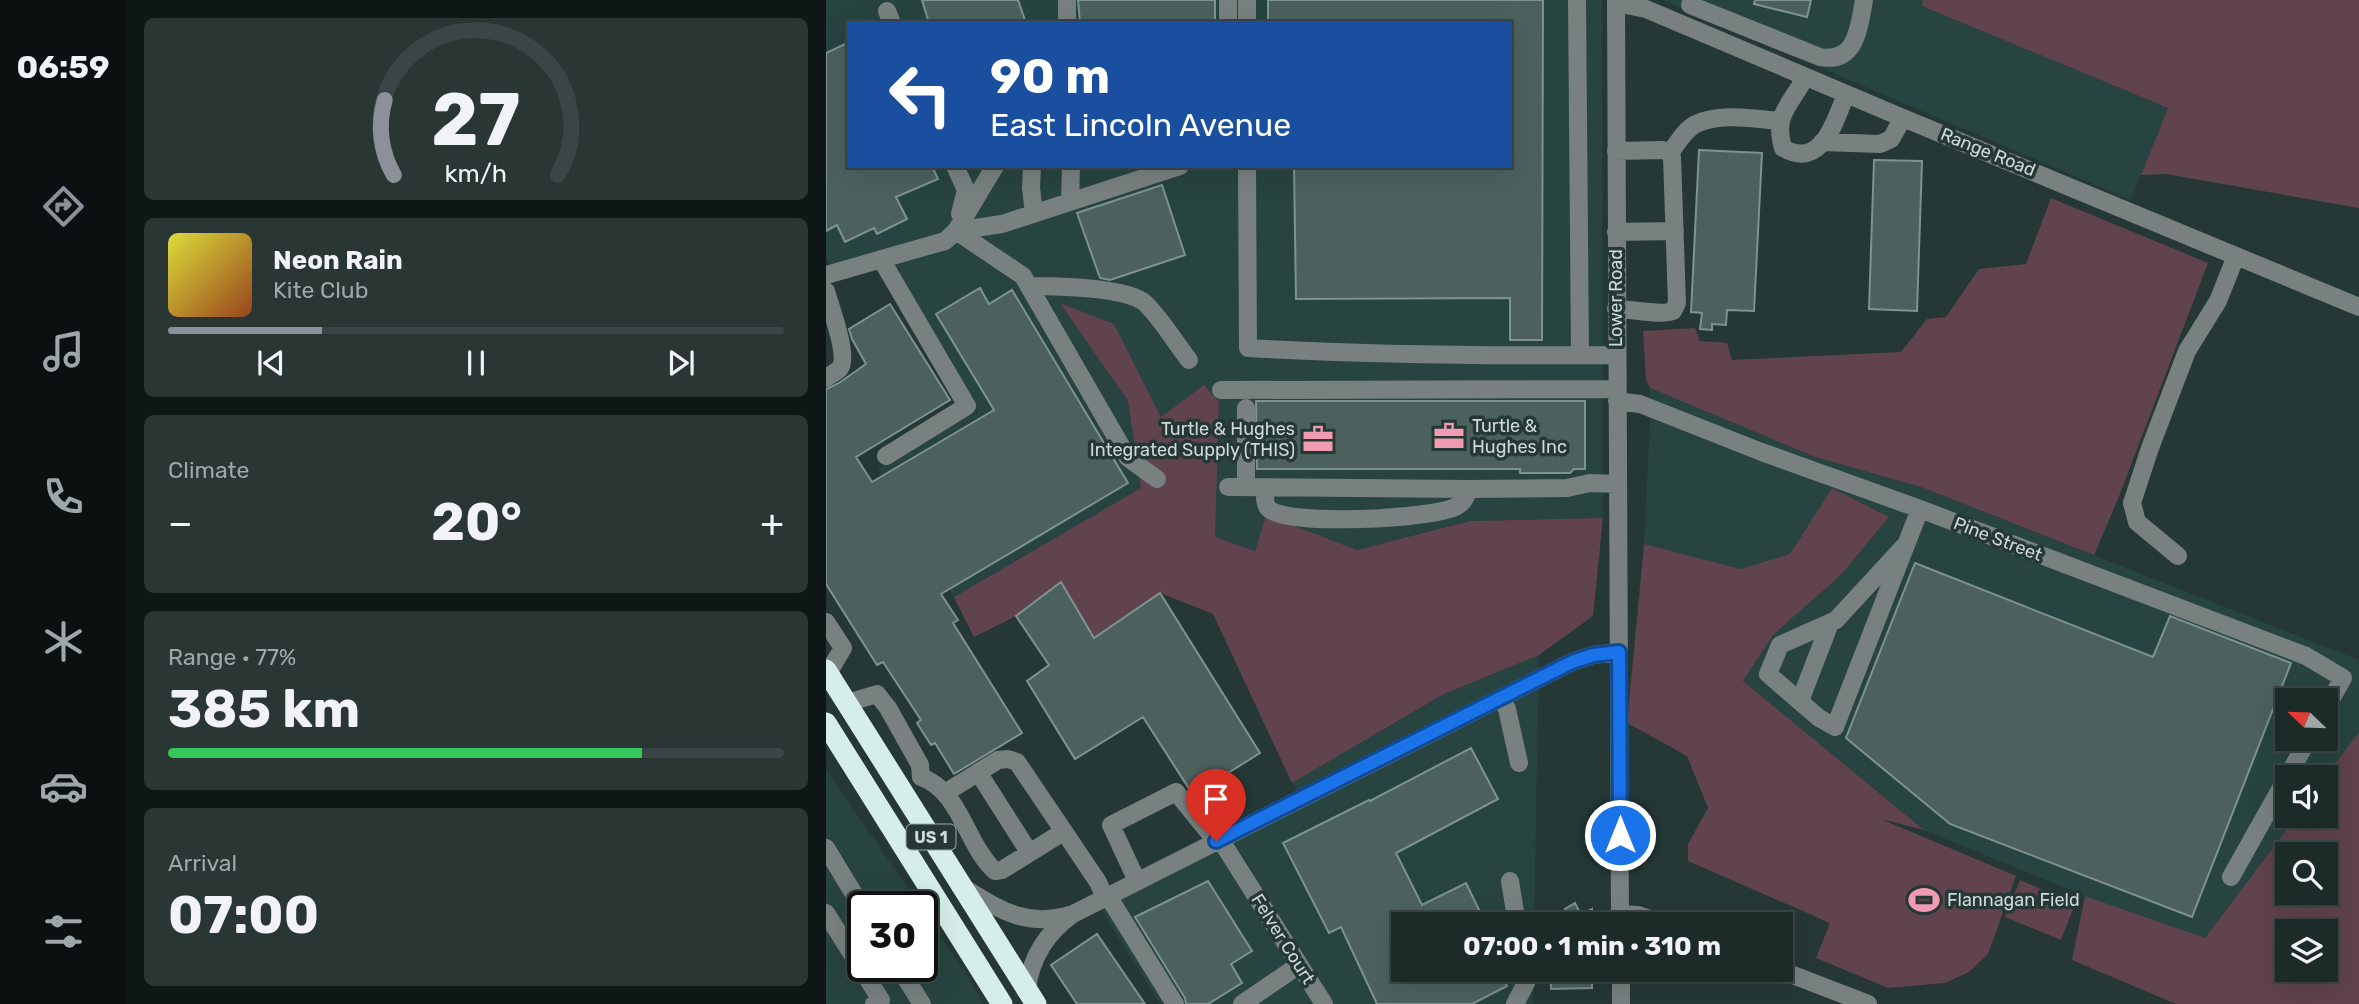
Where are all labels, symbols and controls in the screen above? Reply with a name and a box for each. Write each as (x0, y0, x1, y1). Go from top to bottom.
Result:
text: 90 m (990, 47, 1110, 105)
text: 06:59 (16, 48, 110, 86)
icon: left (875, 49, 966, 140)
text: 27 (431, 77, 521, 163)
text: East Lincoln Avenue (990, 106, 1291, 144)
street label: Range Road (1937, 123, 2039, 181)
text: km/h (445, 159, 507, 188)
icon: directions (39, 182, 88, 231)
text: Neon Rain (273, 245, 403, 276)
street label: Lower Road (1605, 249, 1627, 347)
text: Kite Club (273, 276, 368, 304)
icon: music (39, 327, 88, 376)
icon: previous (252, 344, 290, 382)
icon: pause (457, 344, 495, 382)
icon: next (662, 344, 700, 382)
place label: Turtle & Hughes Inc (1472, 415, 1567, 458)
place label: Turtle & Hughes Integrated Supply (THIS) (1090, 418, 1295, 461)
office icon: Turtle & Hughes Inc (1432, 419, 1466, 453)
office icon: Turtle & Hughes Integrated Supply (THIS) (1301, 422, 1335, 456)
text: Climate (168, 456, 249, 484)
icon: phone (39, 472, 88, 521)
text: 20° (431, 491, 522, 553)
text: − (168, 500, 193, 546)
text: + (760, 500, 784, 546)
street label: Pine Street (1950, 512, 2046, 566)
icon: climate (39, 617, 88, 666)
text: Range · 77% (168, 643, 296, 671)
text: 385 km (168, 678, 360, 740)
north arrow (2275, 688, 2338, 751)
map controls (2275, 688, 2338, 982)
icon: car (39, 762, 88, 811)
button: sound (2275, 765, 2338, 828)
pin (1186, 769, 1246, 841)
icon: arrive (1197, 780, 1235, 818)
position arrow (1583, 798, 1657, 872)
road number: US 1 (906, 824, 956, 850)
button: search (2275, 842, 2338, 905)
text: Arrival (168, 849, 237, 877)
sports icon: Flannagan Field (1907, 883, 1941, 917)
text: 07:00 (168, 884, 319, 946)
place label: Flannagan Field (1947, 889, 2080, 911)
street label: Felver Court (1247, 890, 1319, 988)
speed limit sign: 30 (847, 891, 938, 982)
icon: filters (39, 907, 88, 956)
button: layers (2275, 919, 2338, 982)
text: 07:00 · 1 min · 310 m (1463, 931, 1721, 962)

